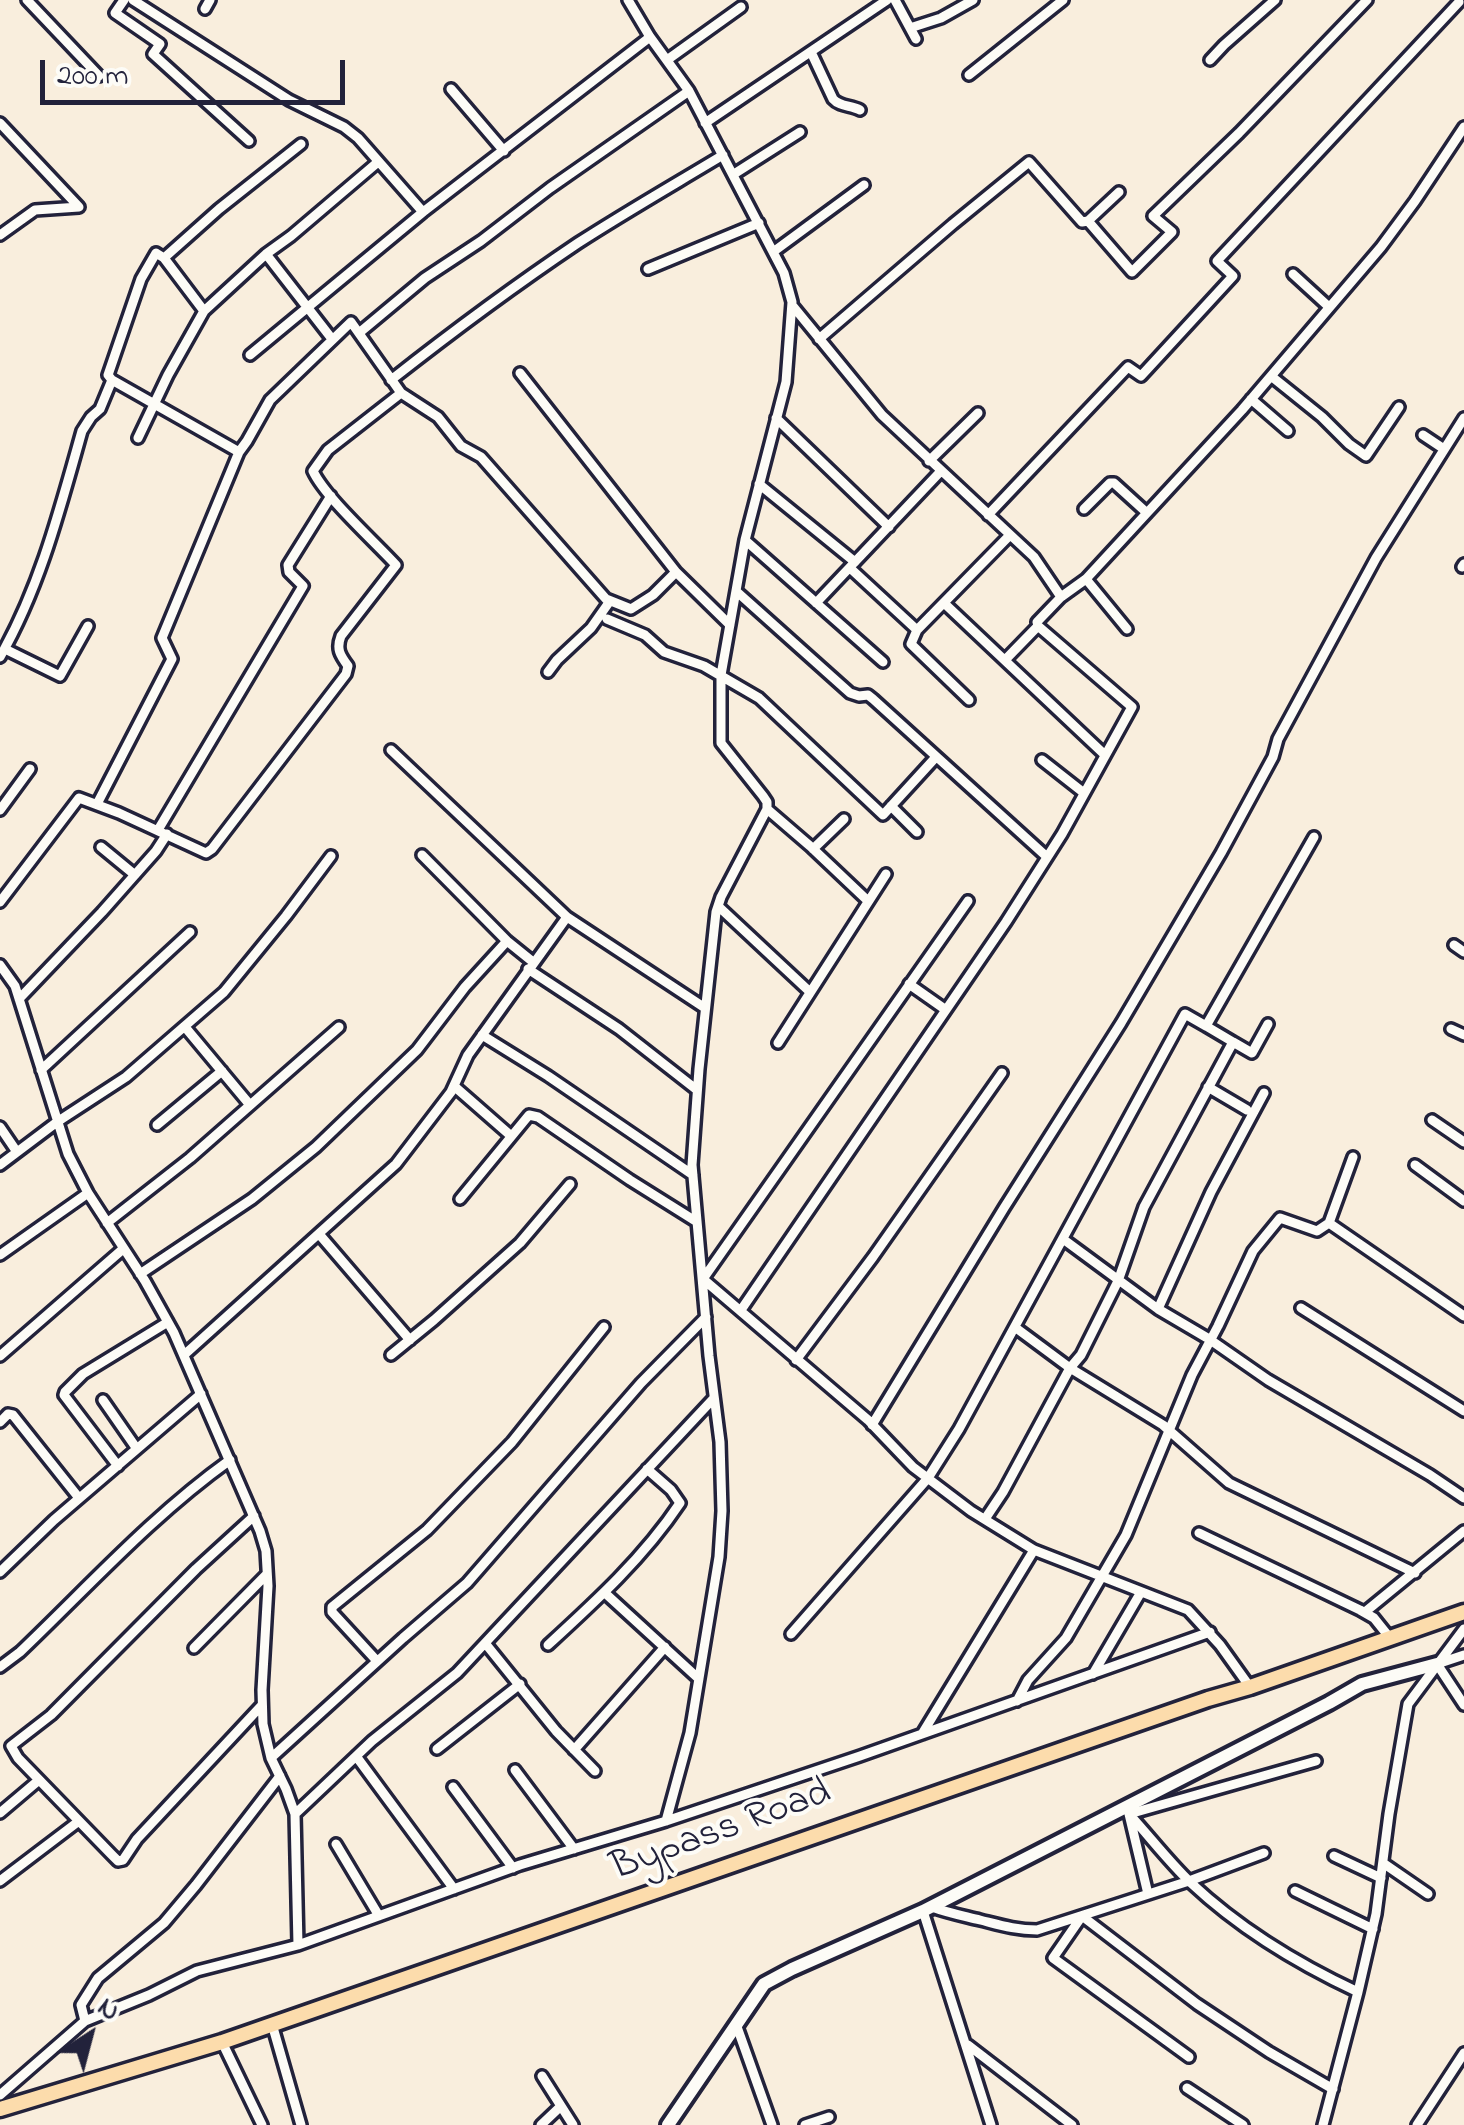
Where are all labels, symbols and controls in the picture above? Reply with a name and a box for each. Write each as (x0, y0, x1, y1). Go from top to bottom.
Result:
scale bar (45, 40, 350, 102)
text: 200 m (57, 55, 129, 99)
street label: Bypass Road (606, 1771, 838, 1895)
north arrow (40, 1985, 140, 2085)
text: N (88, 1988, 128, 2032)

